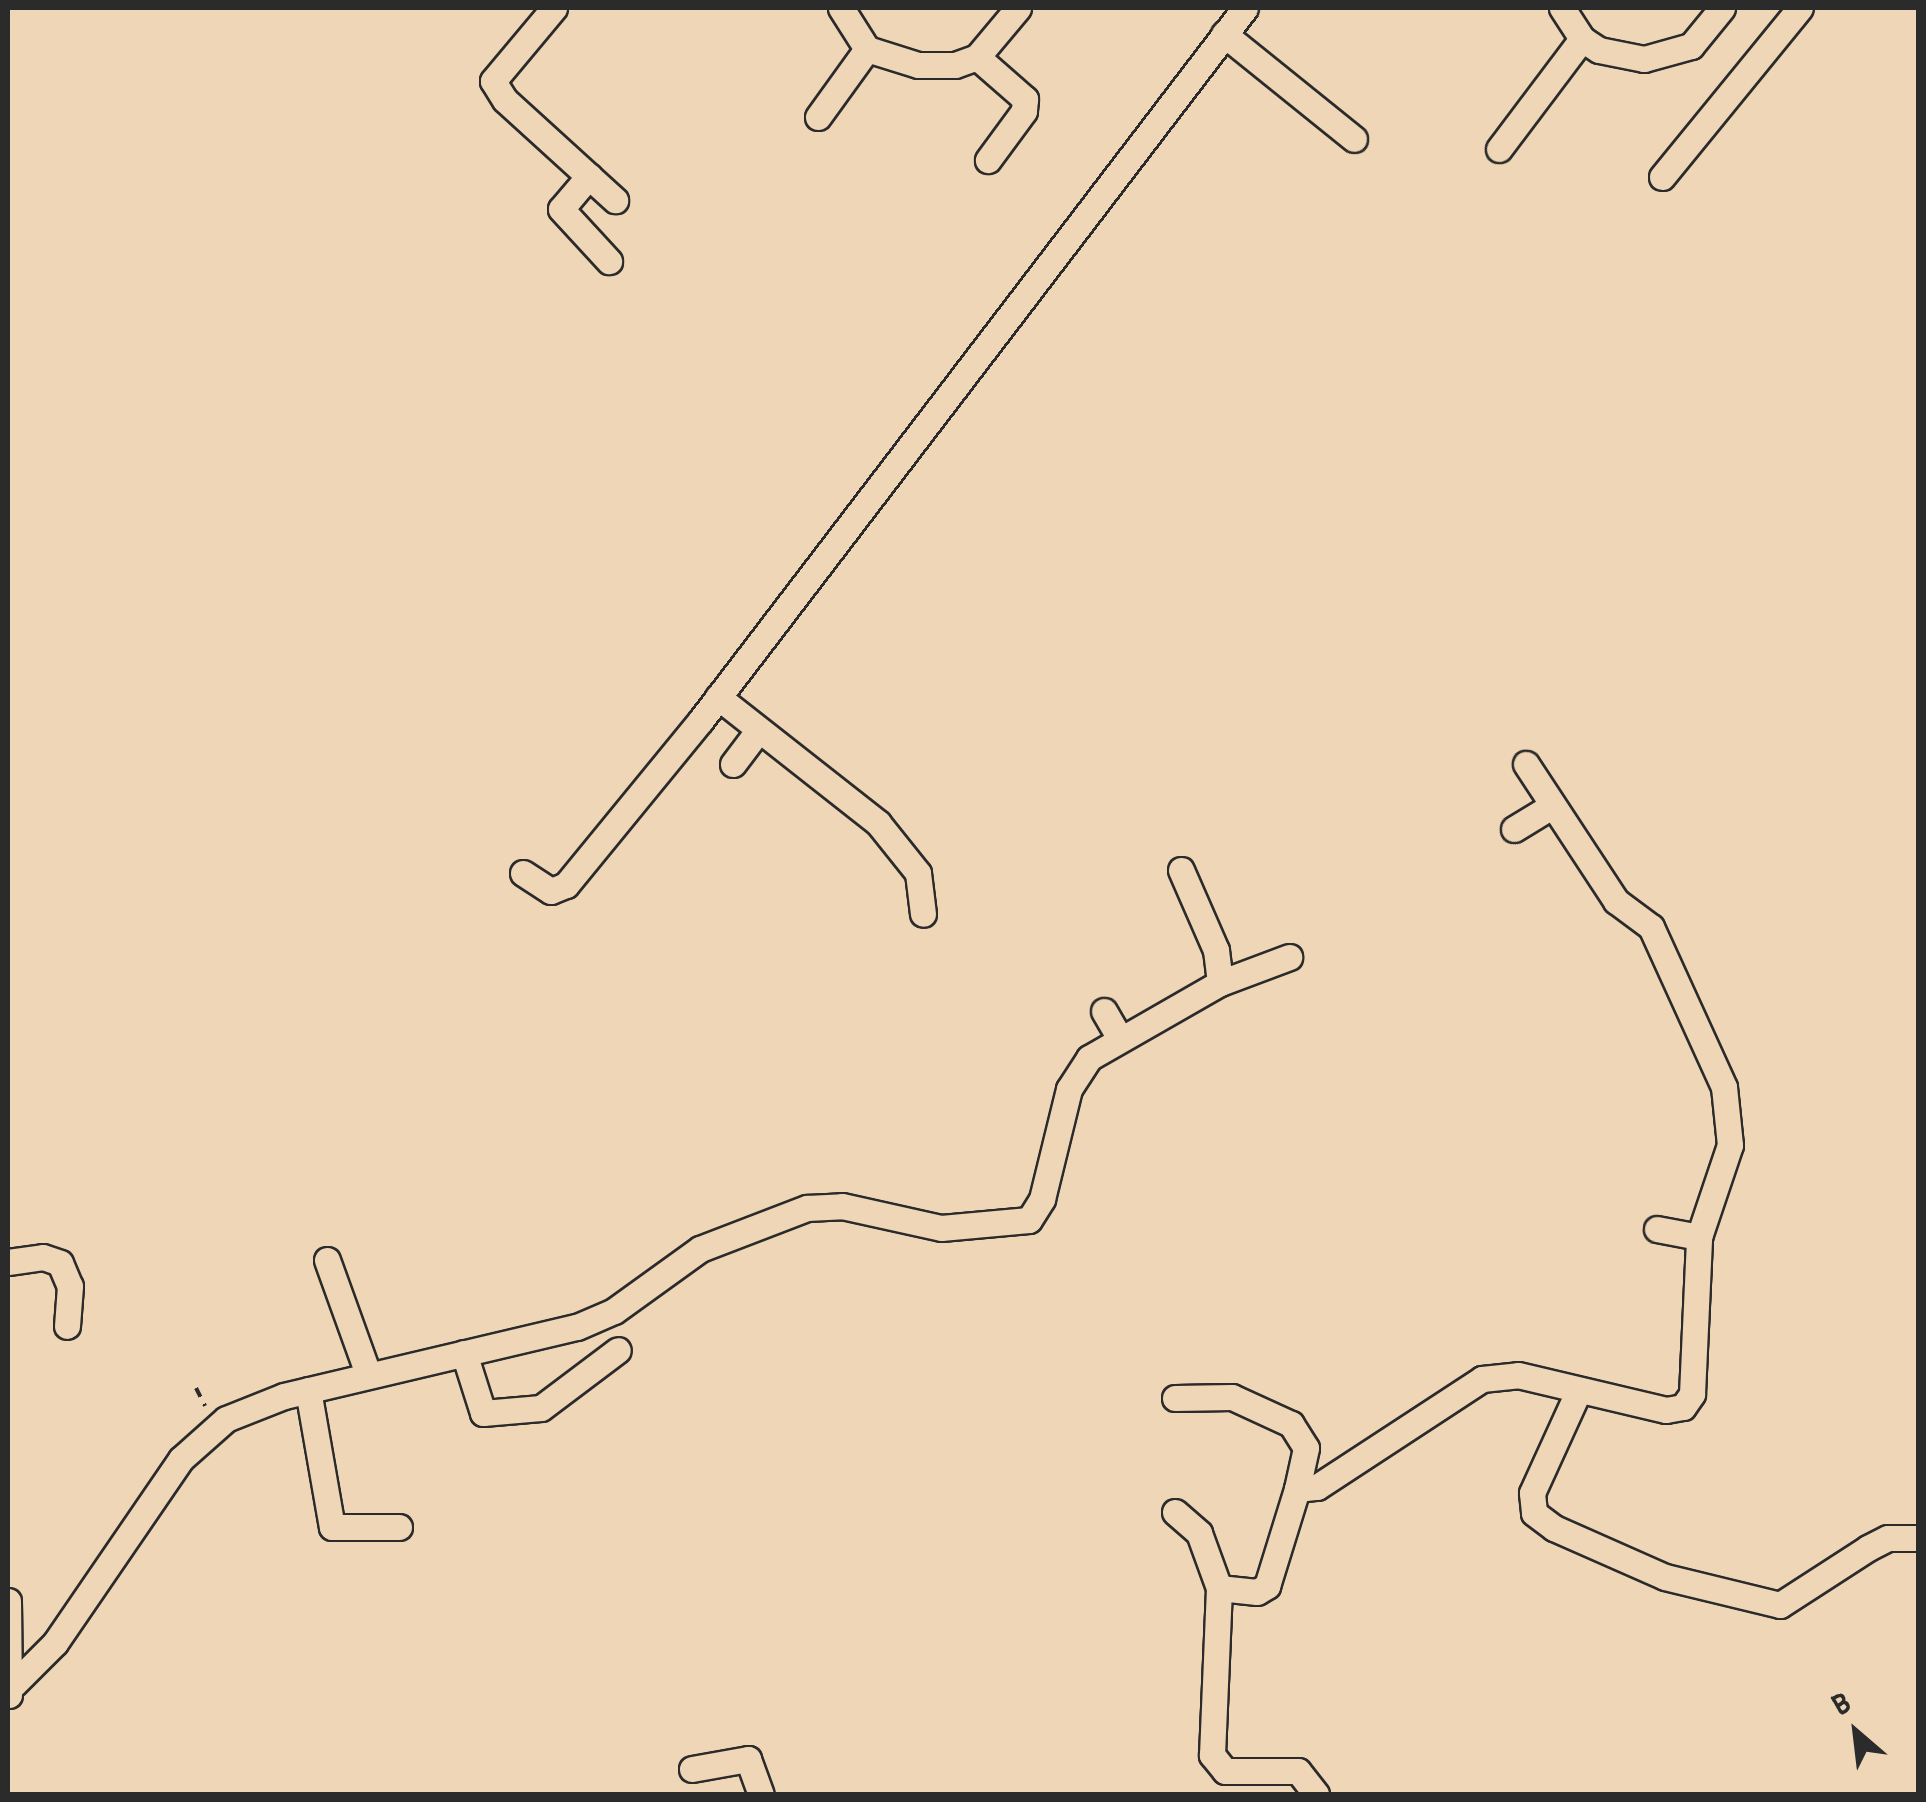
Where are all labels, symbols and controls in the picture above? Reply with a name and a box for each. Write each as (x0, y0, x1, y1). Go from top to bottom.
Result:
north arrow (1806, 1682, 1906, 1782)
text: B (1826, 1686, 1857, 1724)

